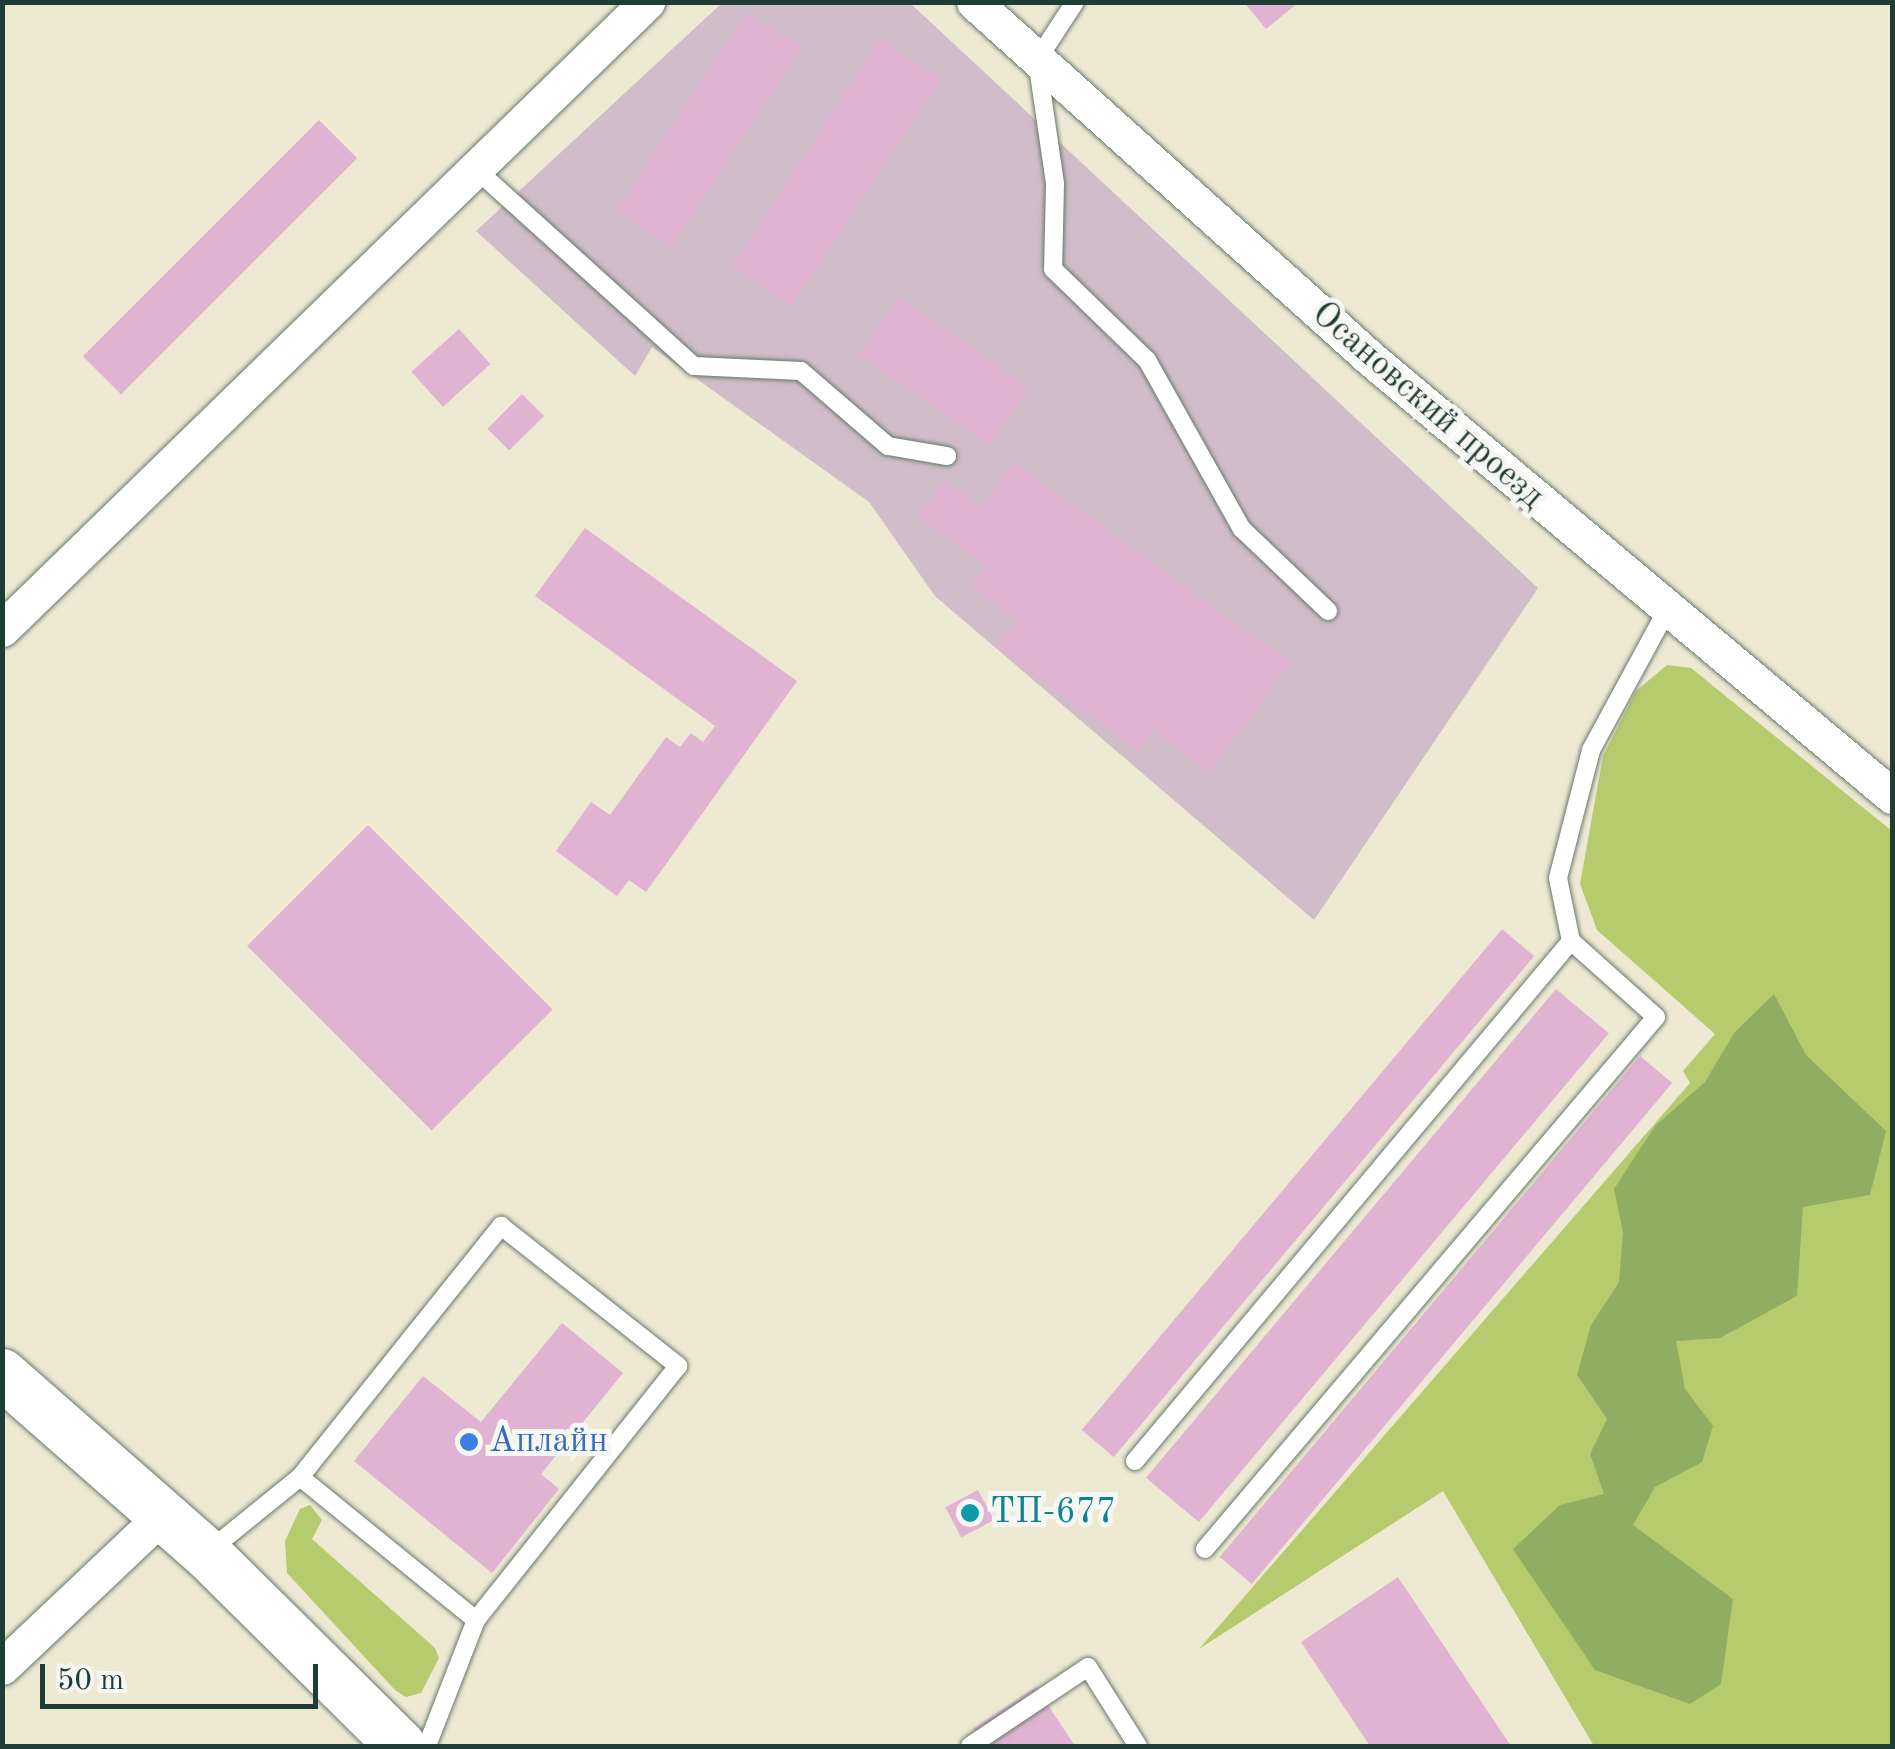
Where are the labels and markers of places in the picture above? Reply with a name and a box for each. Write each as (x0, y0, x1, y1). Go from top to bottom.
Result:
place label: Аплайн (489, 1421, 608, 1463)
marker: Аплайн (458, 1431, 480, 1453)
place label: ТП-677 (990, 1492, 1116, 1534)
marker: ТП-677 (959, 1502, 981, 1524)

